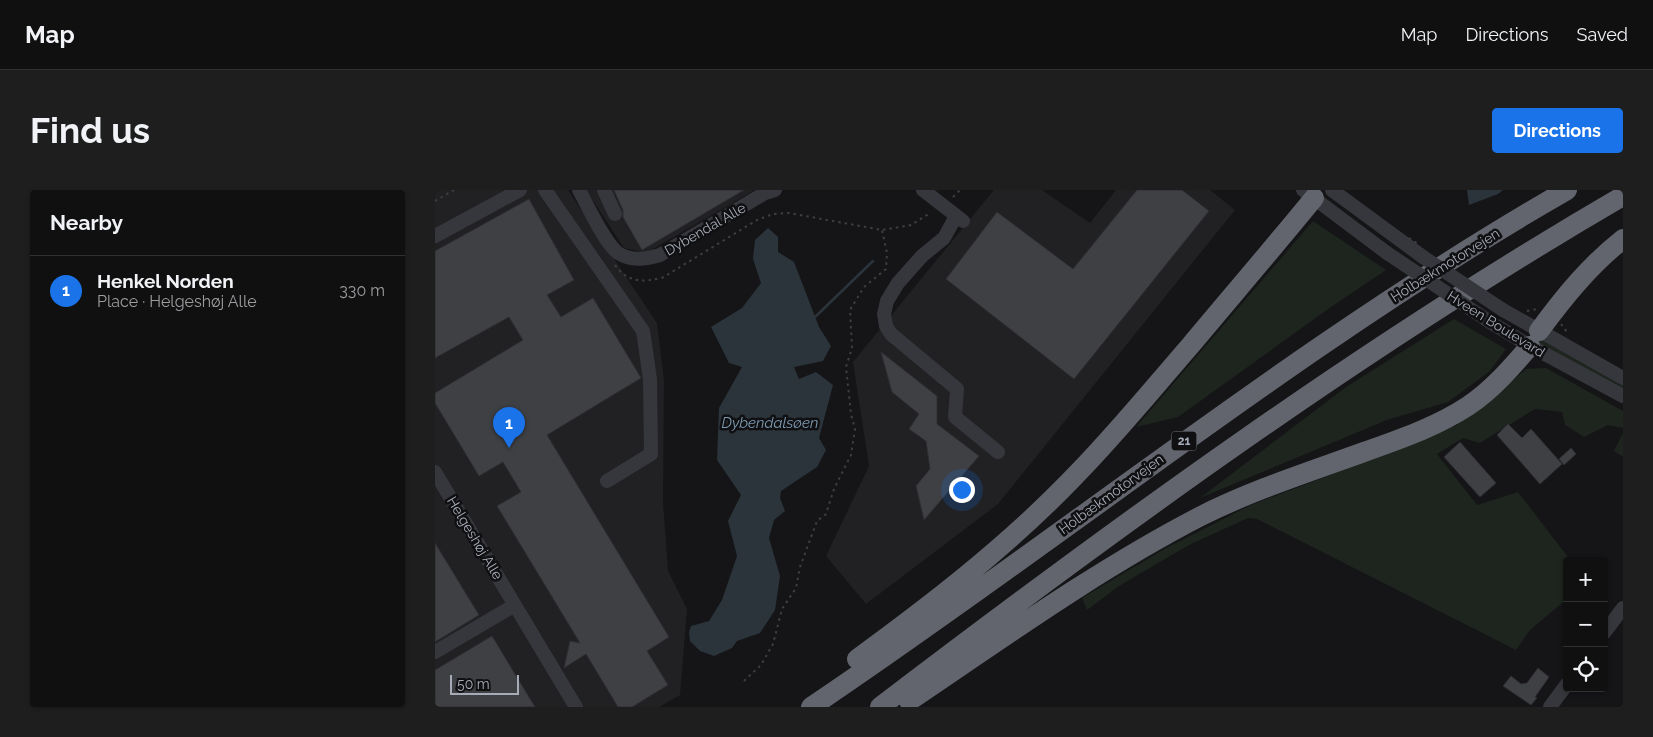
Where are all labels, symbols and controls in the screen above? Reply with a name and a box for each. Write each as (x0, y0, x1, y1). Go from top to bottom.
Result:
text: Map (25, 20, 75, 49)
text: Map (1401, 24, 1437, 45)
text: Directions (1465, 24, 1549, 45)
text: Saved (1577, 24, 1628, 45)
button: Directions (1492, 108, 1623, 153)
text: Find us (30, 110, 150, 151)
street label: Dybendal Alle (662, 199, 748, 259)
text: Nearby (50, 210, 123, 235)
street label: Holbækmotorvejen (1388, 225, 1502, 305)
text: Henkel Norden (97, 270, 234, 292)
text: 1 (62, 281, 70, 300)
text: 330 m (339, 281, 385, 300)
street label: Hveen Boulevard (1444, 288, 1548, 360)
text: Place · Helgeshøj Alle (97, 292, 257, 311)
pin: 1 (493, 407, 525, 448)
water label: Dybendalsøen (722, 414, 818, 432)
road number: 21 (1171, 432, 1197, 450)
street label: Holbækmotorvejen (1056, 451, 1166, 537)
your location (949, 477, 975, 503)
street label: Helgeshøj Alle (444, 494, 506, 582)
map controls (1563, 557, 1608, 692)
button: + (1563, 557, 1608, 602)
button: − (1563, 602, 1608, 647)
button: locate (1563, 647, 1608, 692)
scale bar (450, 672, 519, 695)
text: 50 m (457, 676, 490, 692)

